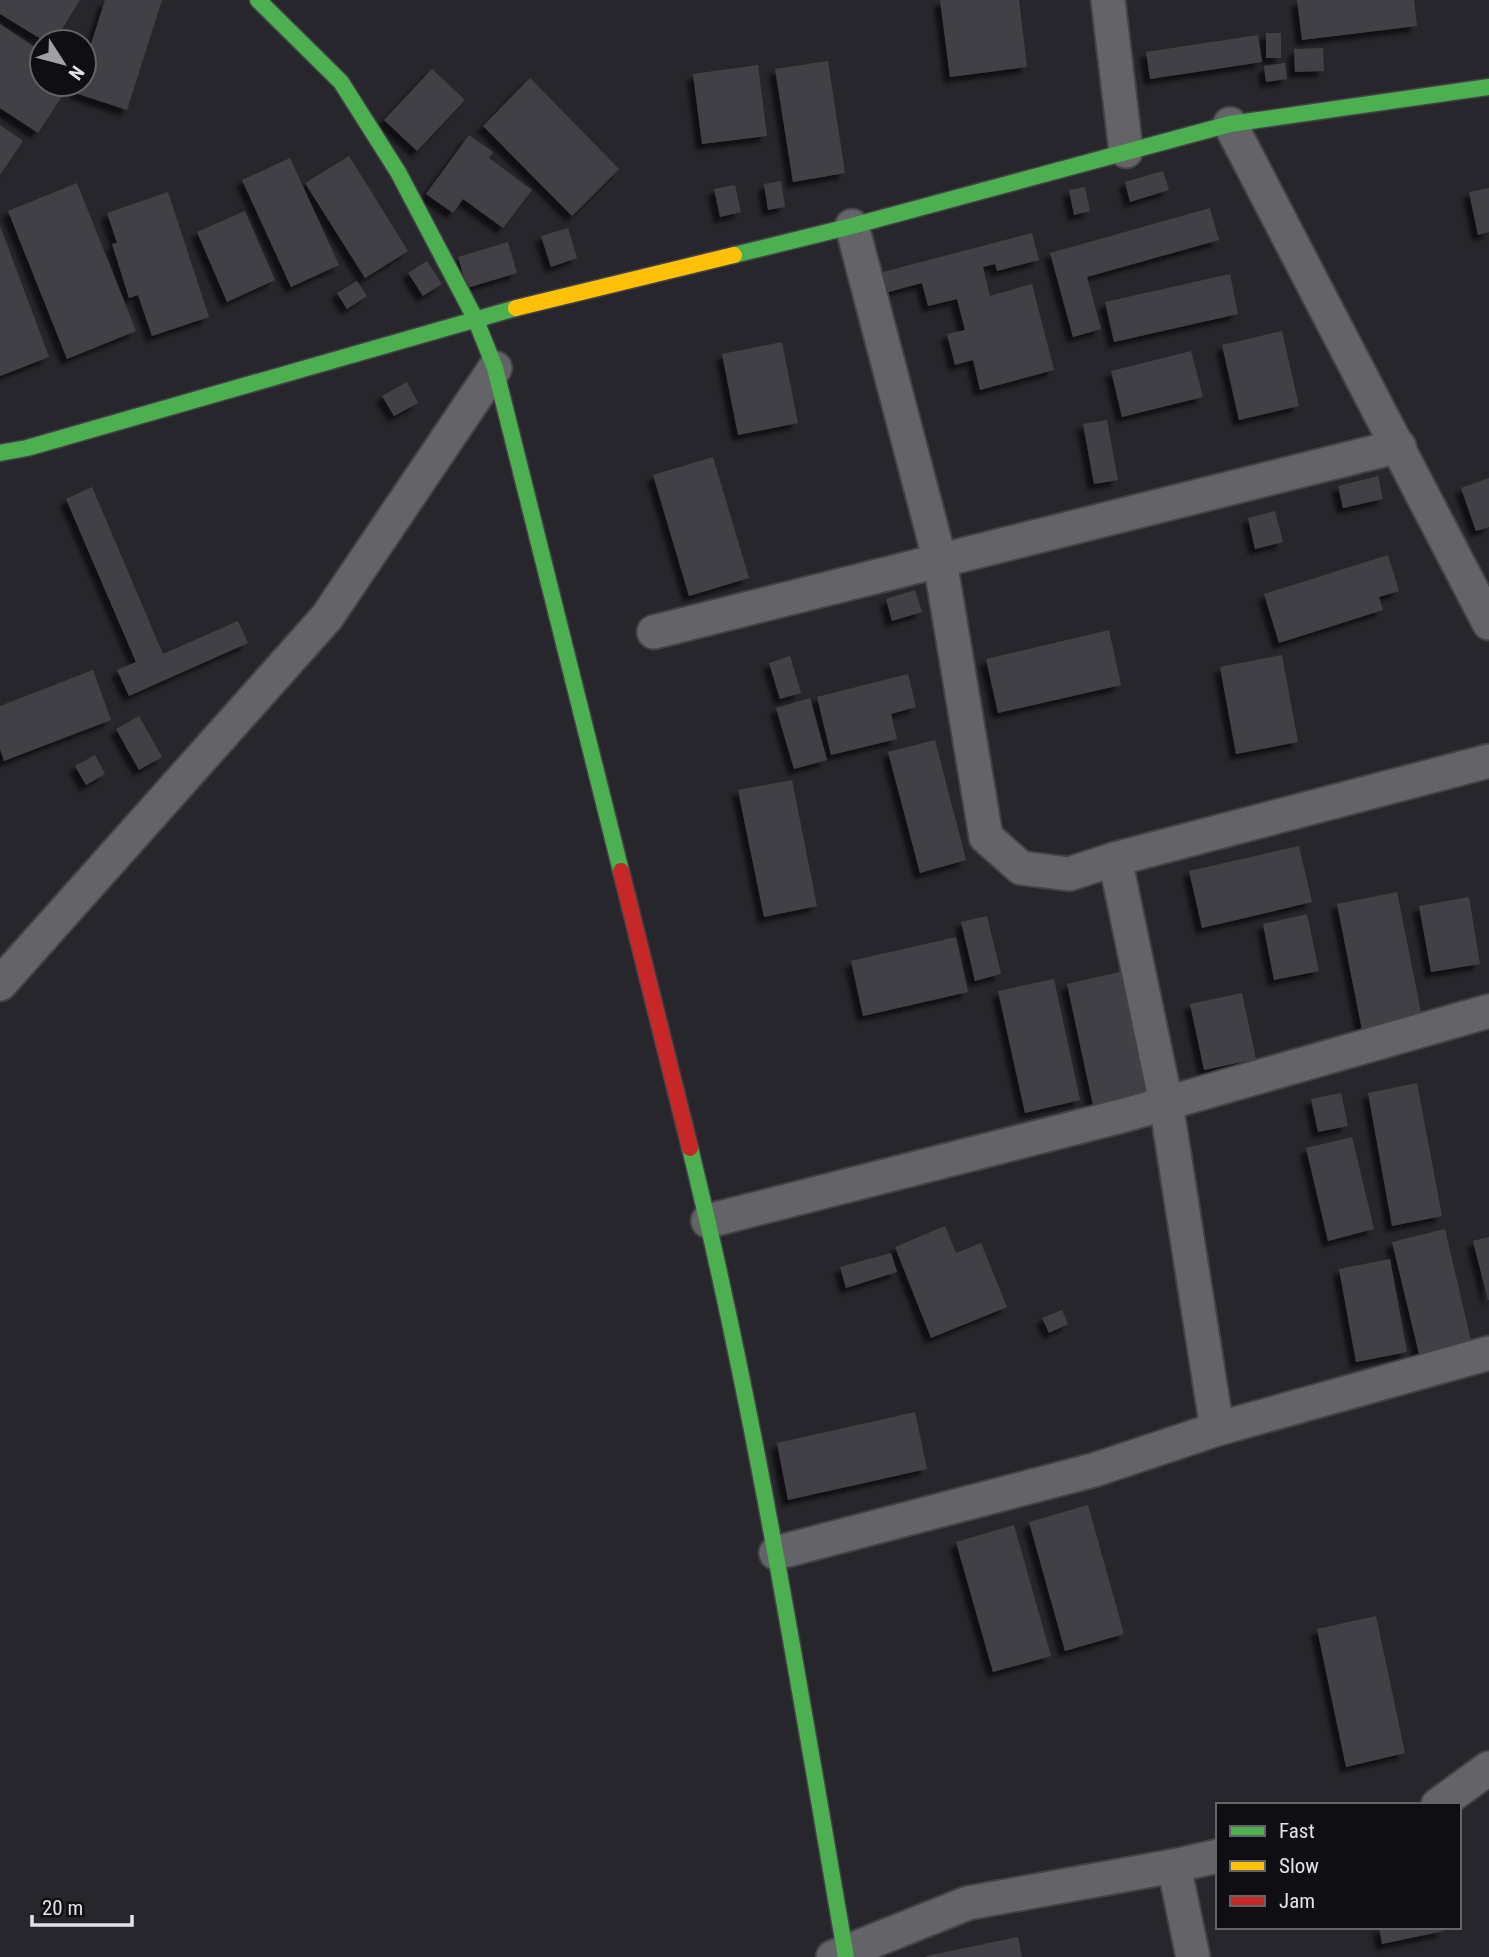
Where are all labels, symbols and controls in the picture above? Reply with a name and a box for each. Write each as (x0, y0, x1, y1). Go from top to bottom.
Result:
north arrow (28, 28, 98, 98)
text: N (64, 61, 89, 84)
legend (1216, 1803, 1461, 1929)
text: Fast (1279, 1819, 1315, 1843)
text: Slow (1279, 1854, 1319, 1878)
scale bar (32, 1884, 131, 1928)
text: Jam (1279, 1889, 1315, 1913)
text: 20 m (42, 1896, 83, 1920)

